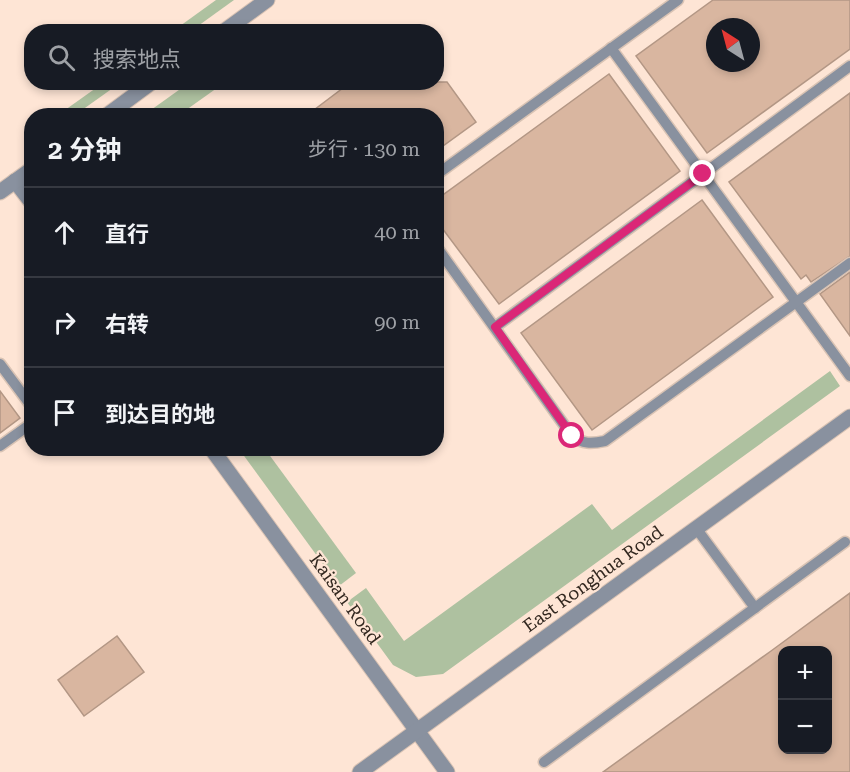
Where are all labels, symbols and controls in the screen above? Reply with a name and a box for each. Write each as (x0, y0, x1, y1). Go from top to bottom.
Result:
north arrow (706, 18, 760, 72)
search box (24, 24, 444, 90)
icon: search (45, 41, 78, 74)
text: 搜索地点 (93, 47, 181, 72)
text: 2 分钟 (48, 135, 121, 165)
text: 步行 · 130 m (308, 137, 420, 161)
route end (689, 160, 715, 186)
icon: ahead (48, 216, 81, 249)
text: 40 m (374, 220, 420, 244)
text: 直行 (105, 222, 149, 247)
icon: right (48, 306, 81, 339)
text: 90 m (374, 310, 420, 334)
text: 右转 (105, 312, 149, 337)
icon: arrive (48, 396, 81, 429)
text: 到达目的地 (105, 402, 215, 427)
route start (558, 422, 584, 448)
street label: East Ronghua Road (519, 521, 667, 636)
street label: Kaisan Road (305, 549, 386, 649)
map controls (778, 646, 832, 754)
button: + (778, 646, 832, 700)
button: − (778, 700, 832, 754)

